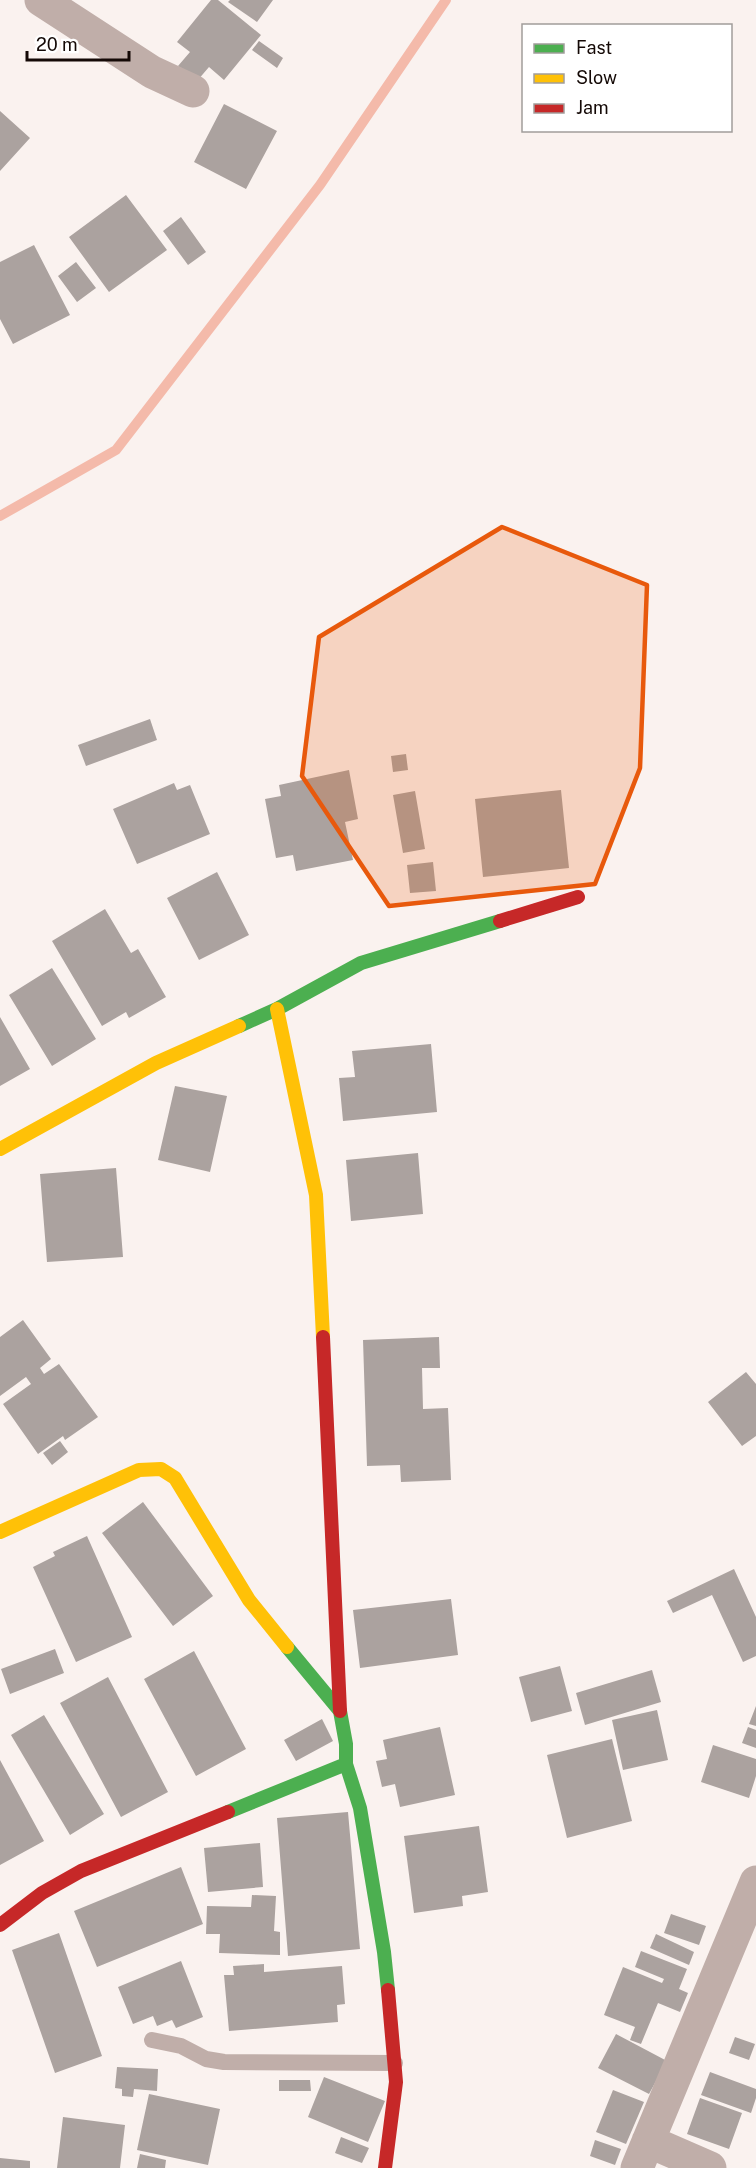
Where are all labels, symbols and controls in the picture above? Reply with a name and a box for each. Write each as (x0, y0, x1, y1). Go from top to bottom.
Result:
scale bar (27, 24, 129, 62)
legend (522, 24, 732, 132)
text: 20 m (36, 34, 78, 55)
text: Fast (576, 37, 612, 58)
text: Slow (576, 67, 617, 88)
text: Jam (576, 97, 609, 118)

